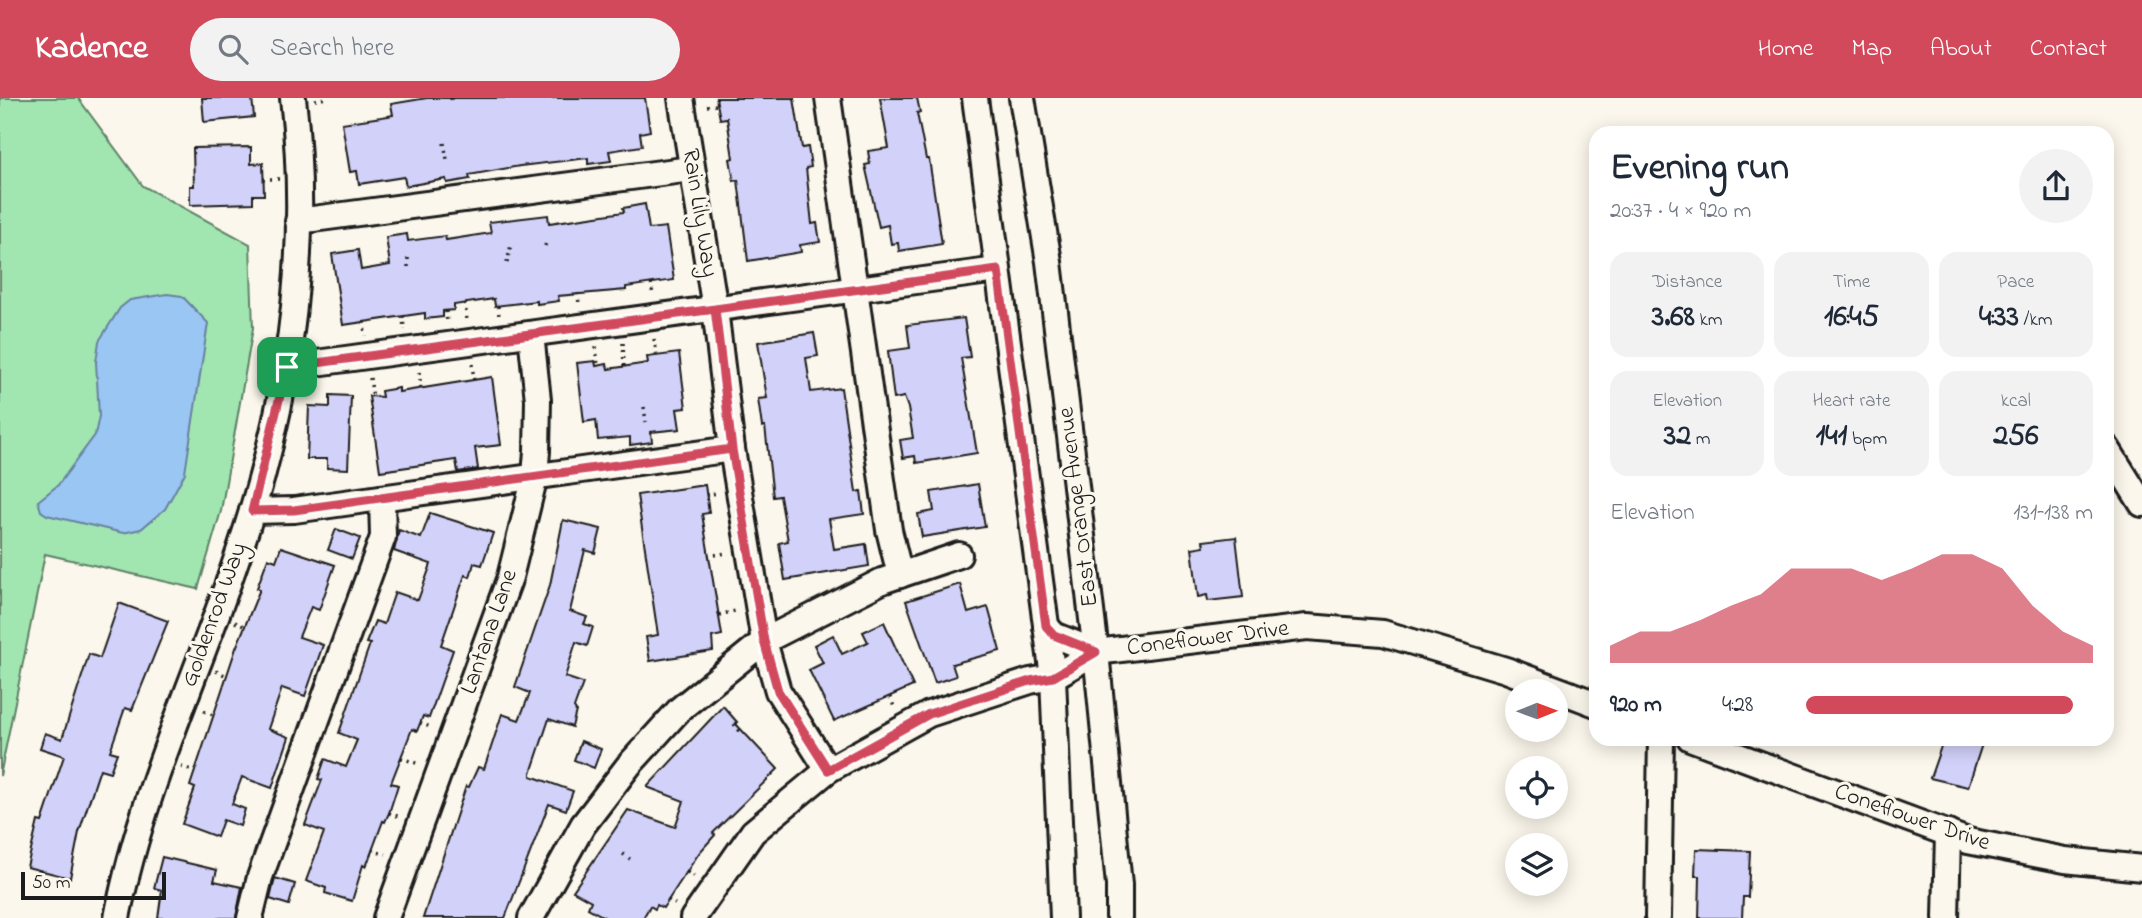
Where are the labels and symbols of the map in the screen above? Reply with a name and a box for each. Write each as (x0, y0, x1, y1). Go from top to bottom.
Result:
street label: Rain Lily Way (671, 146, 726, 280)
pin (257, 337, 317, 397)
street label: East Orange Avenue (1049, 405, 1109, 609)
street label: Goldenrod Way (173, 538, 258, 692)
street label: Lantana Lane (452, 565, 528, 699)
street label: Coneflower Drive (1125, 612, 1291, 666)
north arrow (1505, 679, 1568, 742)
street label: Coneflower Drive (1829, 775, 1995, 861)
scale bar (21, 869, 166, 901)

